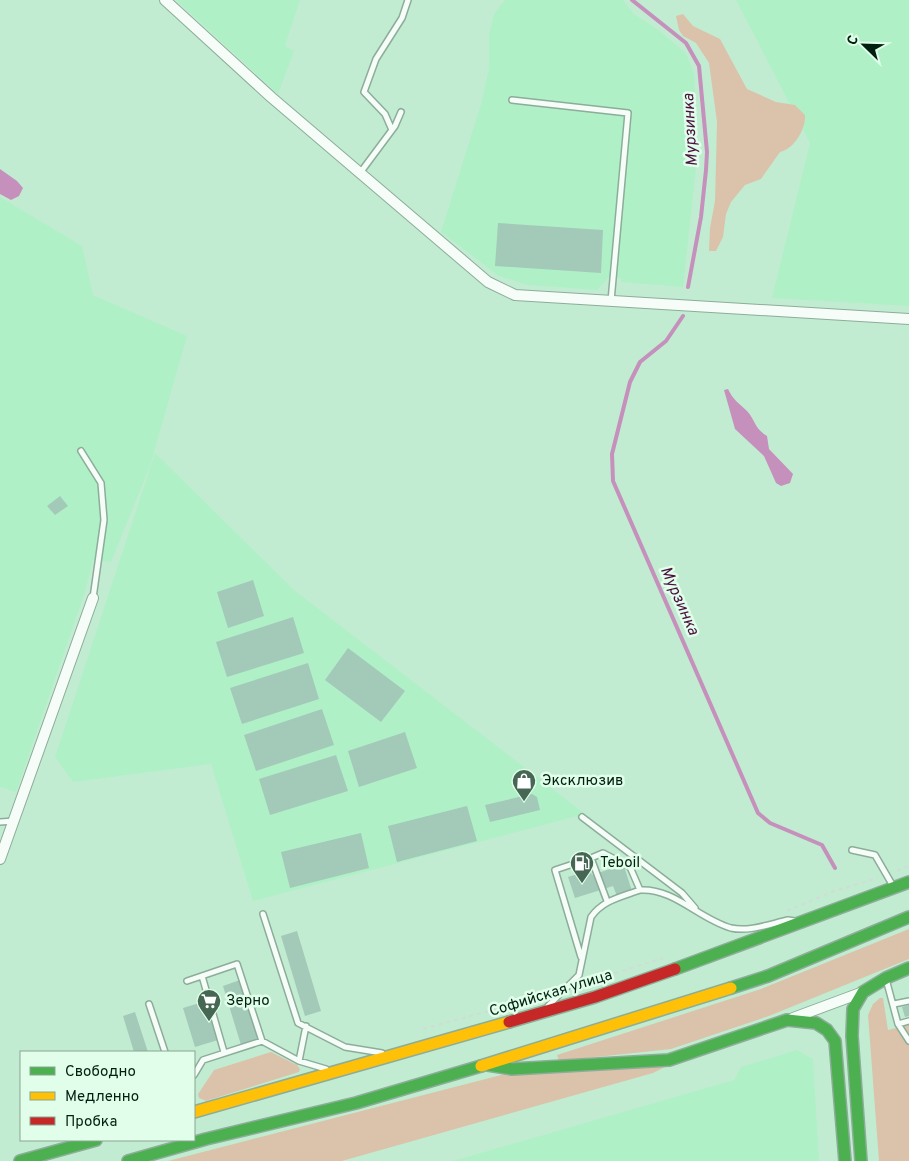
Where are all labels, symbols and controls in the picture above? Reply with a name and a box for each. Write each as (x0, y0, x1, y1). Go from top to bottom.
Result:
north arrow (839, 20, 889, 70)
text: С (844, 33, 863, 48)
water label: Мурзинка (679, 92, 703, 167)
water label: Мурзинка (655, 564, 703, 639)
shop icon: Эксклюзив (511, 768, 537, 802)
place label: Эксклюзив (542, 772, 623, 791)
fuel station icon: Teboil (569, 850, 595, 884)
place label: Teboil (600, 854, 640, 873)
street label: Софийская улица (487, 966, 615, 1022)
supermarket icon: Зерно (196, 988, 222, 1022)
place label: Зерно (226, 992, 270, 1011)
legend (20, 1051, 195, 1141)
text: Свободно (65, 1063, 136, 1082)
text: Медленно (65, 1088, 139, 1107)
text: Пробка (65, 1113, 117, 1132)

